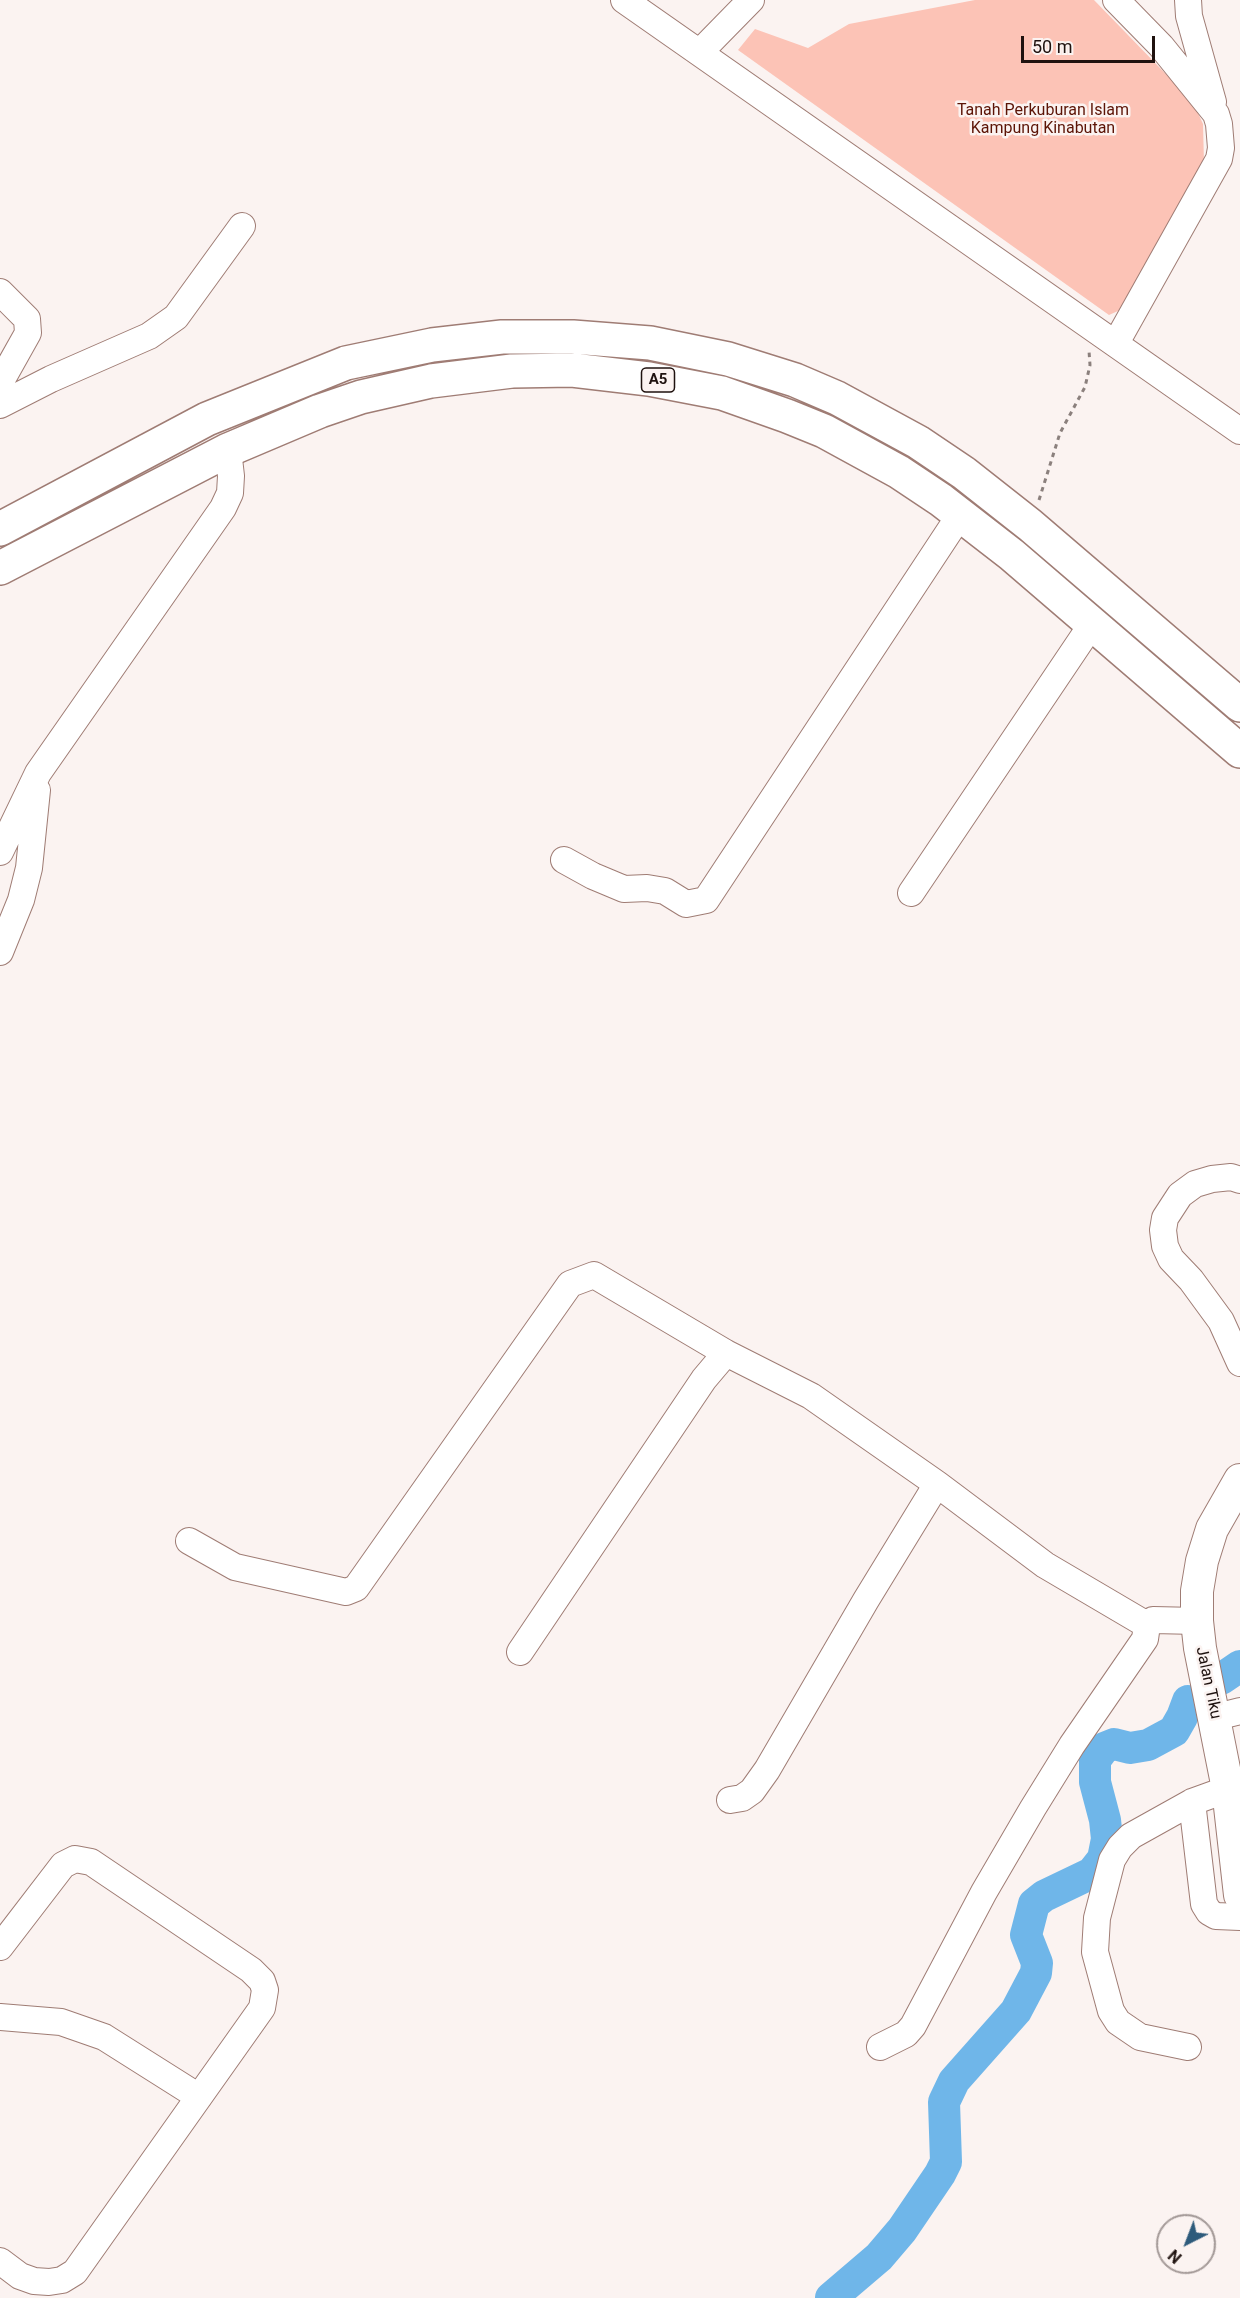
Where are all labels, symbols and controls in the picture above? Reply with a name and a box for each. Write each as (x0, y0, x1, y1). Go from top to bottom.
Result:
scale bar (1024, 24, 1158, 62)
text: 50 m (1032, 36, 1072, 57)
park label: Tanah Perkuburan Islam Kampung Kinabutan (957, 101, 1129, 139)
road number: A5 (642, 368, 674, 392)
street label: Jalan Tiku (1191, 1645, 1225, 1721)
north arrow (1156, 2214, 1216, 2274)
text: N (1164, 2245, 1186, 2267)

